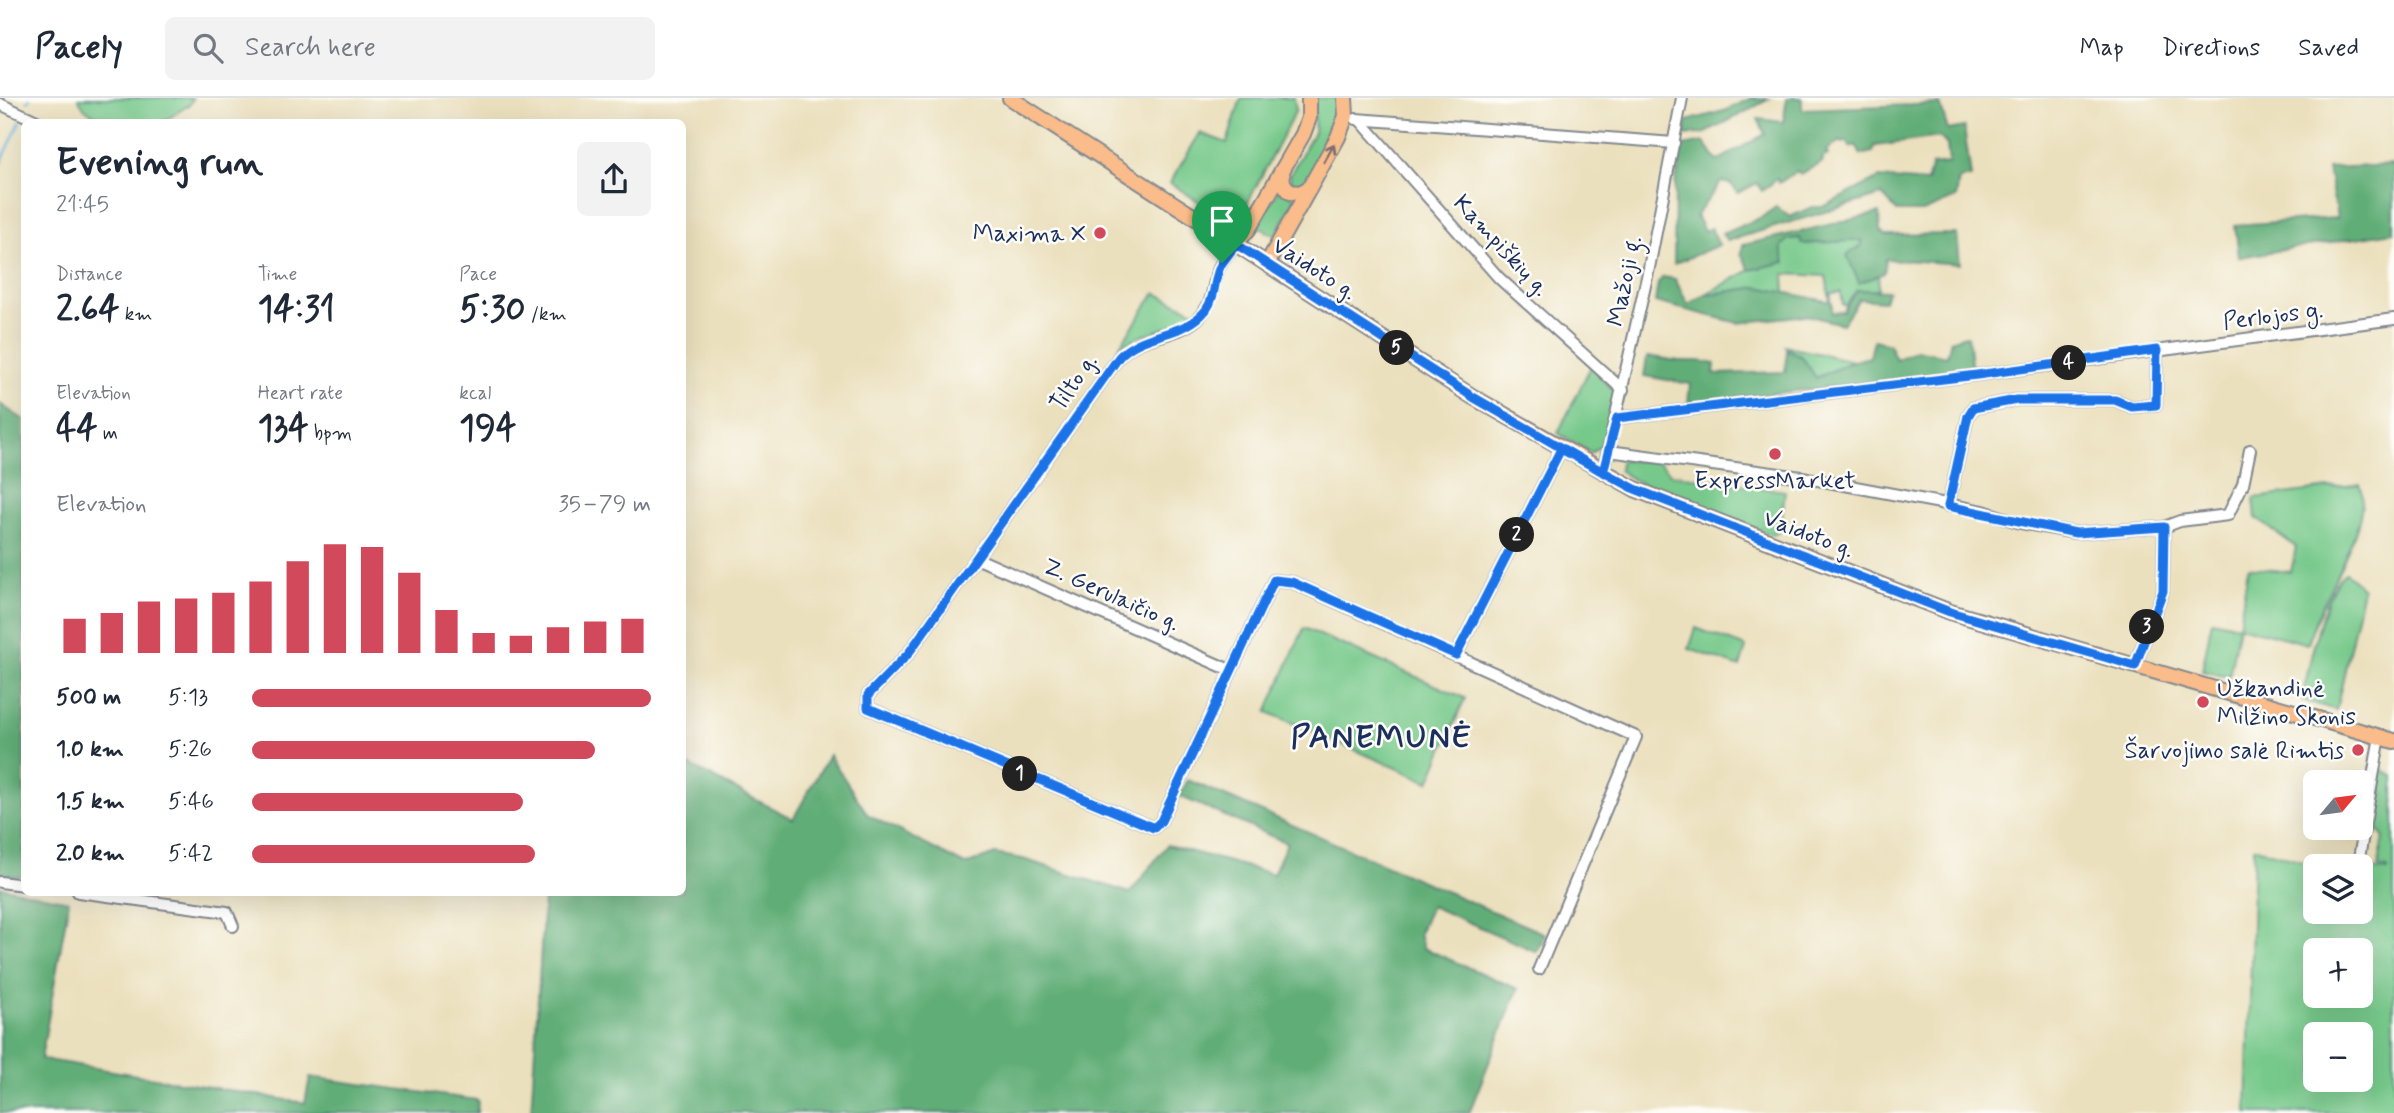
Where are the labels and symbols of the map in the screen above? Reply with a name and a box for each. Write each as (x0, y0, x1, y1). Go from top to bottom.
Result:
one-way arrow (1323, 143, 1336, 164)
street label: Kampiškių g. (1446, 189, 1556, 303)
pin (1192, 191, 1252, 263)
place label: Maxima X (973, 219, 1086, 250)
marker: Maxima X (1092, 225, 1108, 241)
street label: Vaidoto g. (1266, 230, 1362, 308)
street label: Mažoji g. (1601, 233, 1653, 330)
street label: Perlojos g. (2221, 295, 2325, 340)
pin: 5 (1380, 330, 1414, 366)
pin: 4 (2052, 345, 2086, 380)
street label: Tilto g. (1043, 348, 1105, 418)
marker: ExpressMarket (1767, 446, 1783, 462)
place label: ExpressMarket (1694, 466, 1856, 497)
street label: Vaidoto g. (1759, 503, 1858, 566)
pin: 2 (1500, 518, 1534, 552)
street label: Z. Gerulaičio g. (1038, 551, 1185, 639)
pin: 3 (2130, 610, 2164, 644)
place label: Užkandinė Milžino Skonis (2217, 674, 2356, 733)
marker: Užkandinė Milžino Skonis (2195, 694, 2211, 710)
district label: PANEMUNĖ (1291, 717, 1473, 759)
place label: Šarvojimo salė Rimtis (2125, 736, 2344, 767)
marker: Šarvojimo salė Rimtis (2350, 742, 2366, 758)
pin: 1 (1002, 756, 1038, 792)
north arrow (2303, 770, 2373, 840)

